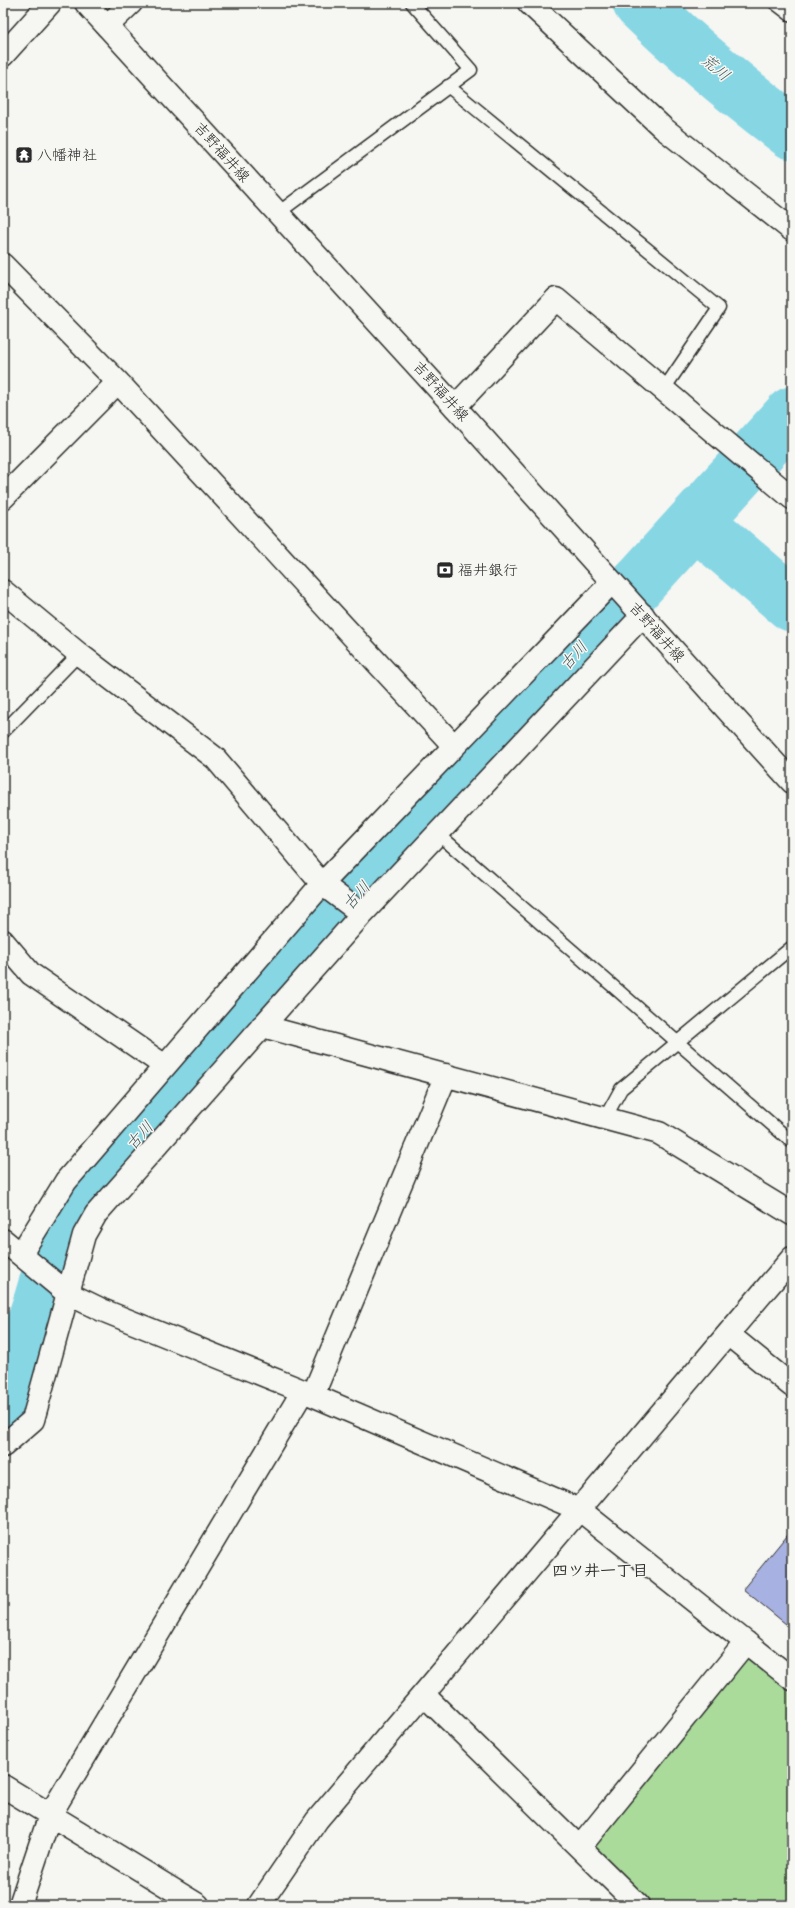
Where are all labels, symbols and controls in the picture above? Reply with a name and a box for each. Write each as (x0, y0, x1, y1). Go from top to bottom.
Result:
water label: 荒川 (695, 51, 733, 87)
street label: 吉野福井線 (189, 119, 253, 187)
temple icon: 八幡神社 (14, 145, 34, 165)
place label: 八幡神社 (37, 147, 97, 166)
street label: 吉野福井線 (408, 358, 472, 426)
bank icon: 福井銀行 (435, 560, 455, 580)
place label: 福井銀行 (458, 562, 518, 581)
street label: 吉野福井線 (624, 599, 688, 667)
water label: 古川 (557, 638, 593, 676)
water label: 古川 (340, 878, 376, 916)
water label: 古川 (123, 1118, 159, 1156)
district label: 四ツ井一丁目 (552, 1563, 648, 1583)

